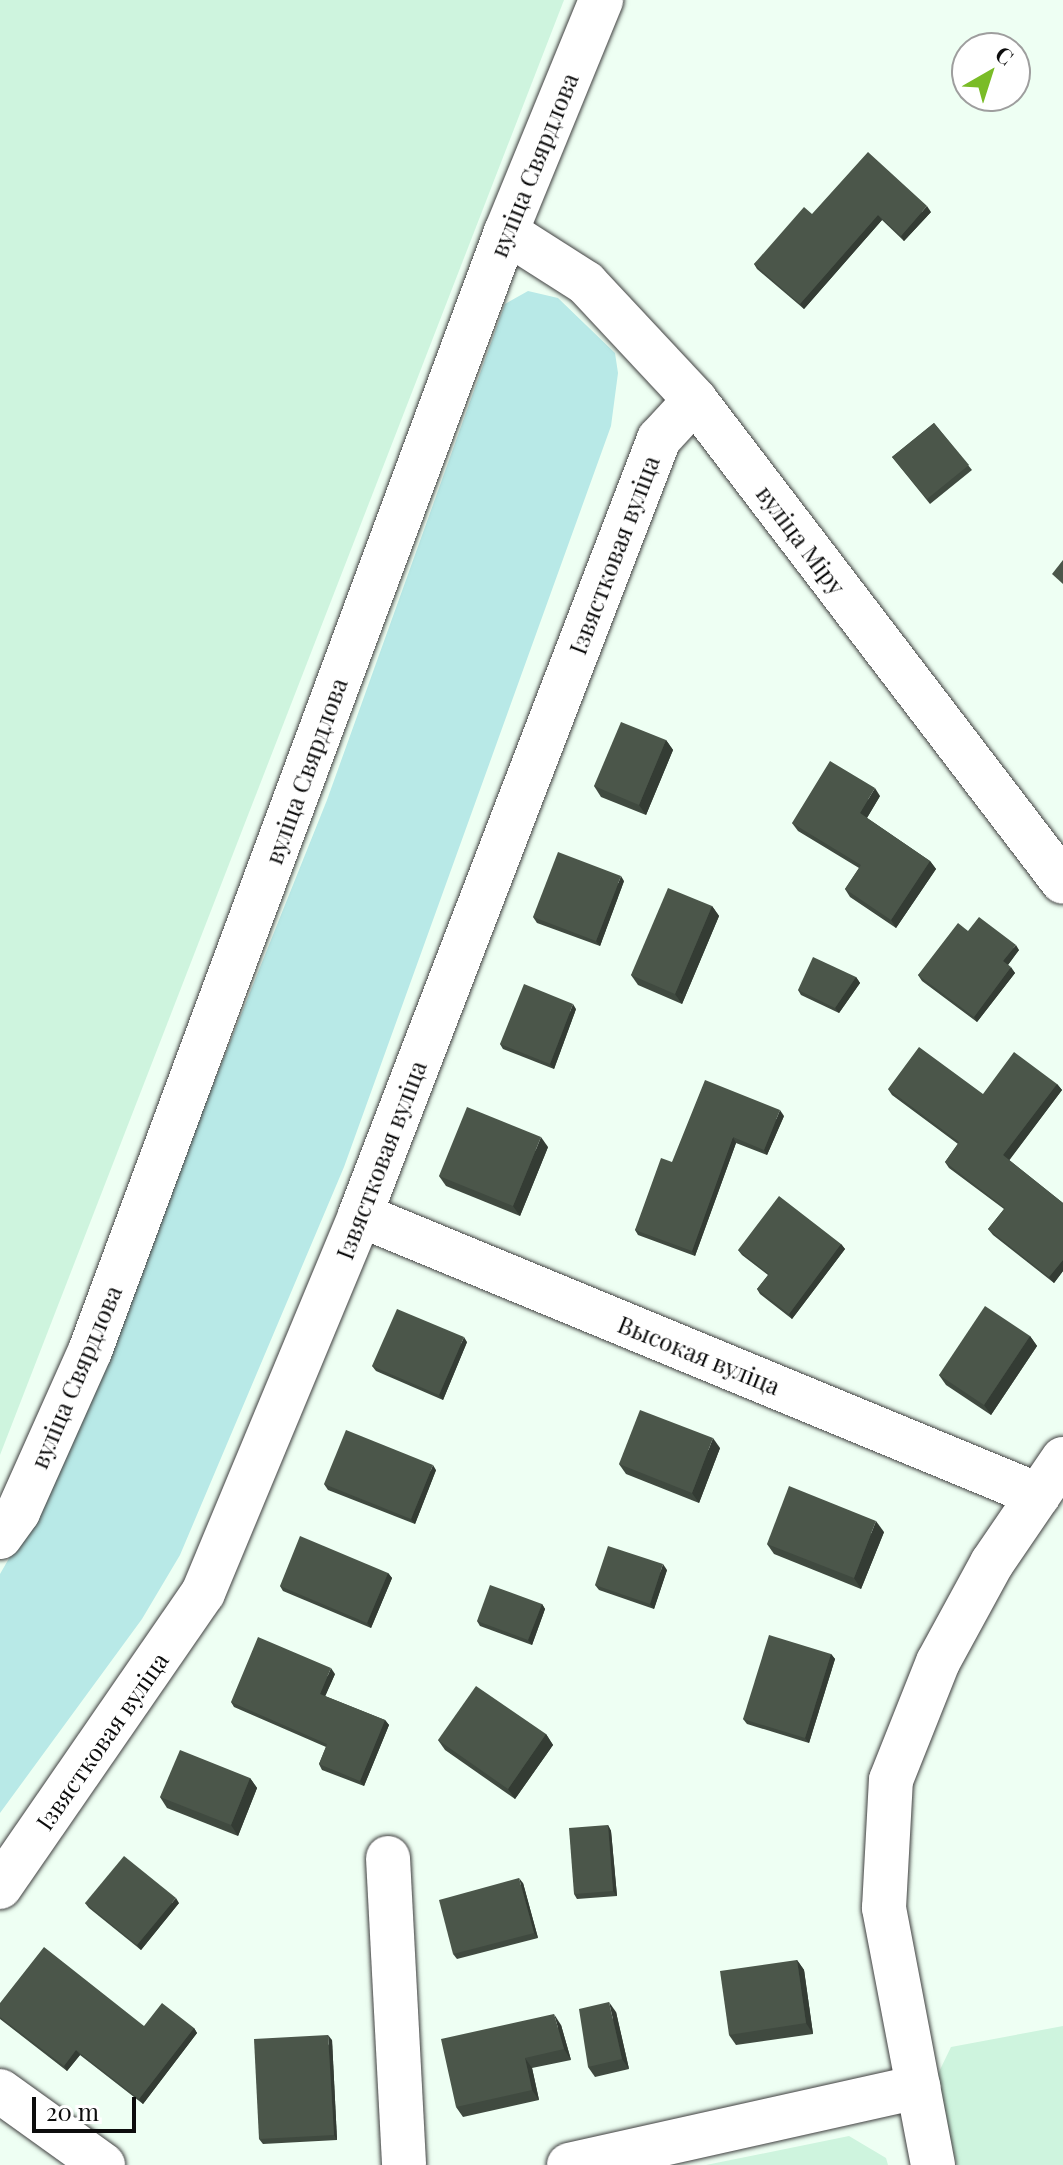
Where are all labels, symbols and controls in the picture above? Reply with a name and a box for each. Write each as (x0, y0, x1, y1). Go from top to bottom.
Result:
north arrow (951, 32, 1031, 112)
text: С (989, 38, 1020, 71)
street label: вуліца Свярдлова (484, 69, 584, 261)
street label: Ізвястковая вуліца (563, 452, 665, 658)
street label: вуліца Міру (751, 480, 851, 600)
street label: вуліца Свярдлова (259, 674, 353, 868)
street label: Ізвястковая вуліца (330, 1057, 432, 1263)
street label: вуліца Свярдлова (24, 1281, 128, 1473)
street label: Высокая вуліца (614, 1309, 784, 1401)
street label: Ізвястковая вуліца (30, 1647, 174, 1835)
scale bar (36, 2081, 140, 2131)
text: 20 m (46, 2095, 99, 2127)

